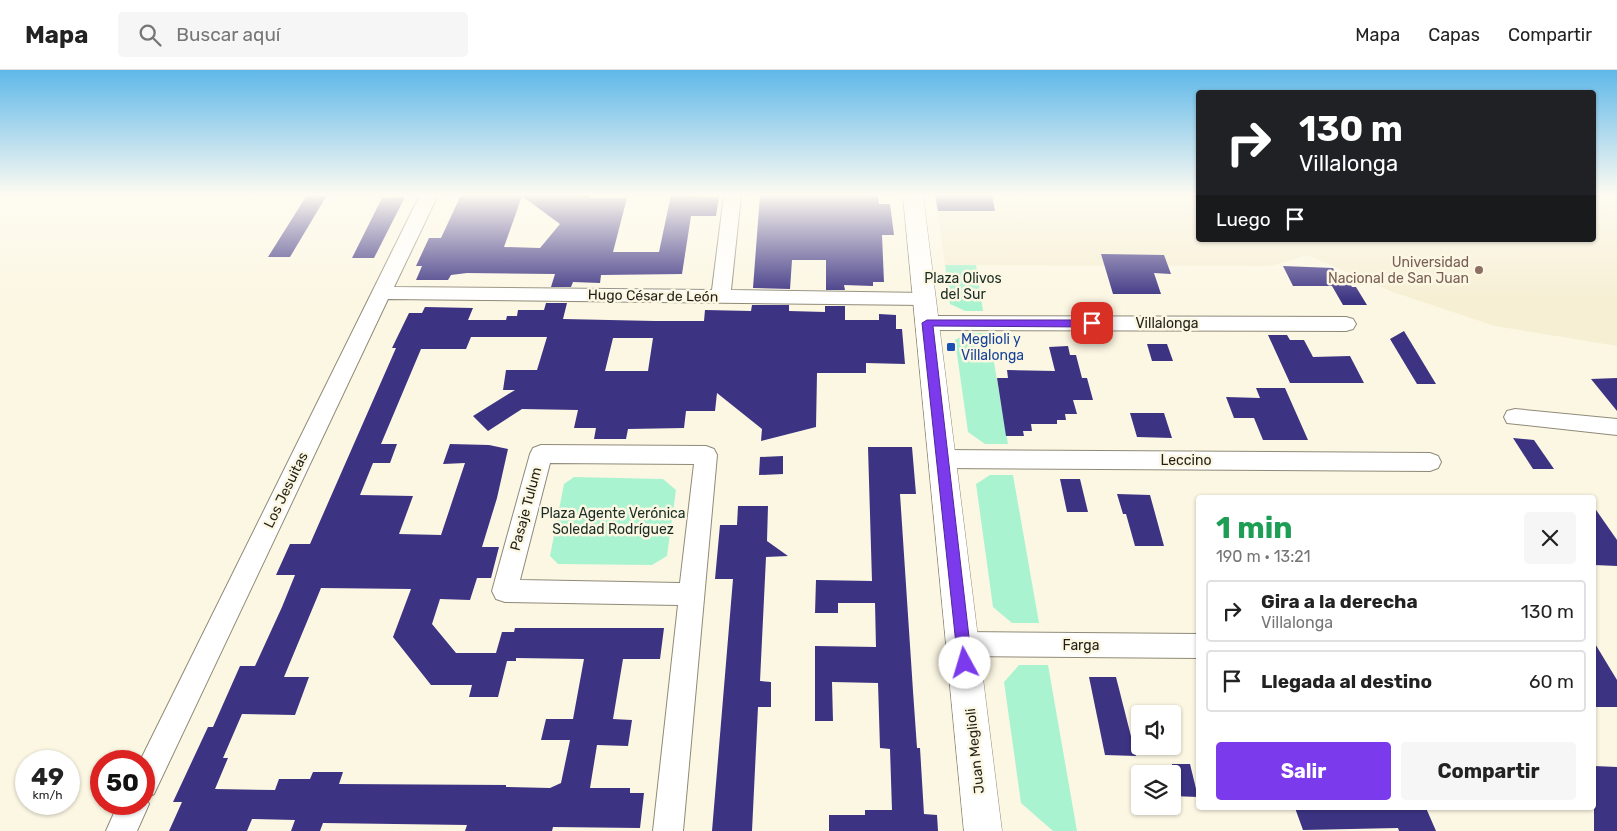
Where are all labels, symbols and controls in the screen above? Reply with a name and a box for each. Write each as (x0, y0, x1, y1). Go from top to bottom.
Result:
search box (118, 12, 468, 57)
text: Mapa (25, 21, 88, 49)
icon: search (136, 21, 164, 49)
text: Buscar aquí (176, 23, 280, 46)
text: Mapa (1355, 24, 1400, 46)
text: Capas (1428, 24, 1480, 46)
text: Compartir (1508, 24, 1592, 46)
text: 130 m (1299, 108, 1403, 150)
icon: right (1216, 110, 1281, 175)
text: Villalonga (1299, 150, 1398, 177)
icon: arrive (1281, 205, 1309, 233)
text: Luego (1216, 208, 1271, 231)
place label: Universidad Nacional de San Juan (1328, 254, 1469, 287)
marker: Universidad Nacional de San Juan (1473, 264, 1485, 276)
park label: Plaza Olivos del Sur (924, 270, 1002, 303)
street label: Hugo César de León (588, 286, 718, 306)
pin (1071, 302, 1113, 344)
icon: arrive (1078, 309, 1106, 337)
street label: Villalonga (1135, 315, 1199, 332)
place label: Meglioli y Villalonga (961, 331, 1024, 364)
marker: Meglioli y Villalonga (945, 341, 957, 353)
street label: Los Jesuitas (260, 449, 312, 531)
street label: Leccino (1161, 452, 1211, 469)
street label: Pasaje Tulum (507, 465, 545, 553)
park label: Plaza Agente Verónica Soledad Rodríguez (540, 505, 686, 538)
text: 1 min (1216, 510, 1293, 546)
button: close (1524, 512, 1576, 564)
text: 190 m · 13:21 (1216, 547, 1311, 566)
text: Gira a la derecha (1261, 590, 1418, 613)
icon: right (1218, 597, 1246, 625)
text: 130 m (1521, 600, 1574, 623)
text: Villalonga (1261, 613, 1333, 632)
position arrow (938, 636, 990, 688)
street label: Farga (1063, 637, 1099, 654)
icon: arrive (1218, 667, 1246, 695)
text: Llegada al destino (1261, 670, 1432, 693)
text: 60 m (1529, 670, 1574, 693)
map controls (1131, 705, 1181, 815)
button: sound (1131, 705, 1181, 755)
street label: Juan Meglioli (962, 707, 988, 795)
button: Salir (1216, 742, 1391, 800)
button: Compartir (1401, 742, 1576, 800)
speed limit sign: 50 (90, 750, 155, 815)
text: 49 (31, 762, 64, 791)
button: layers (1131, 765, 1181, 815)
text: km/h (33, 788, 62, 802)

